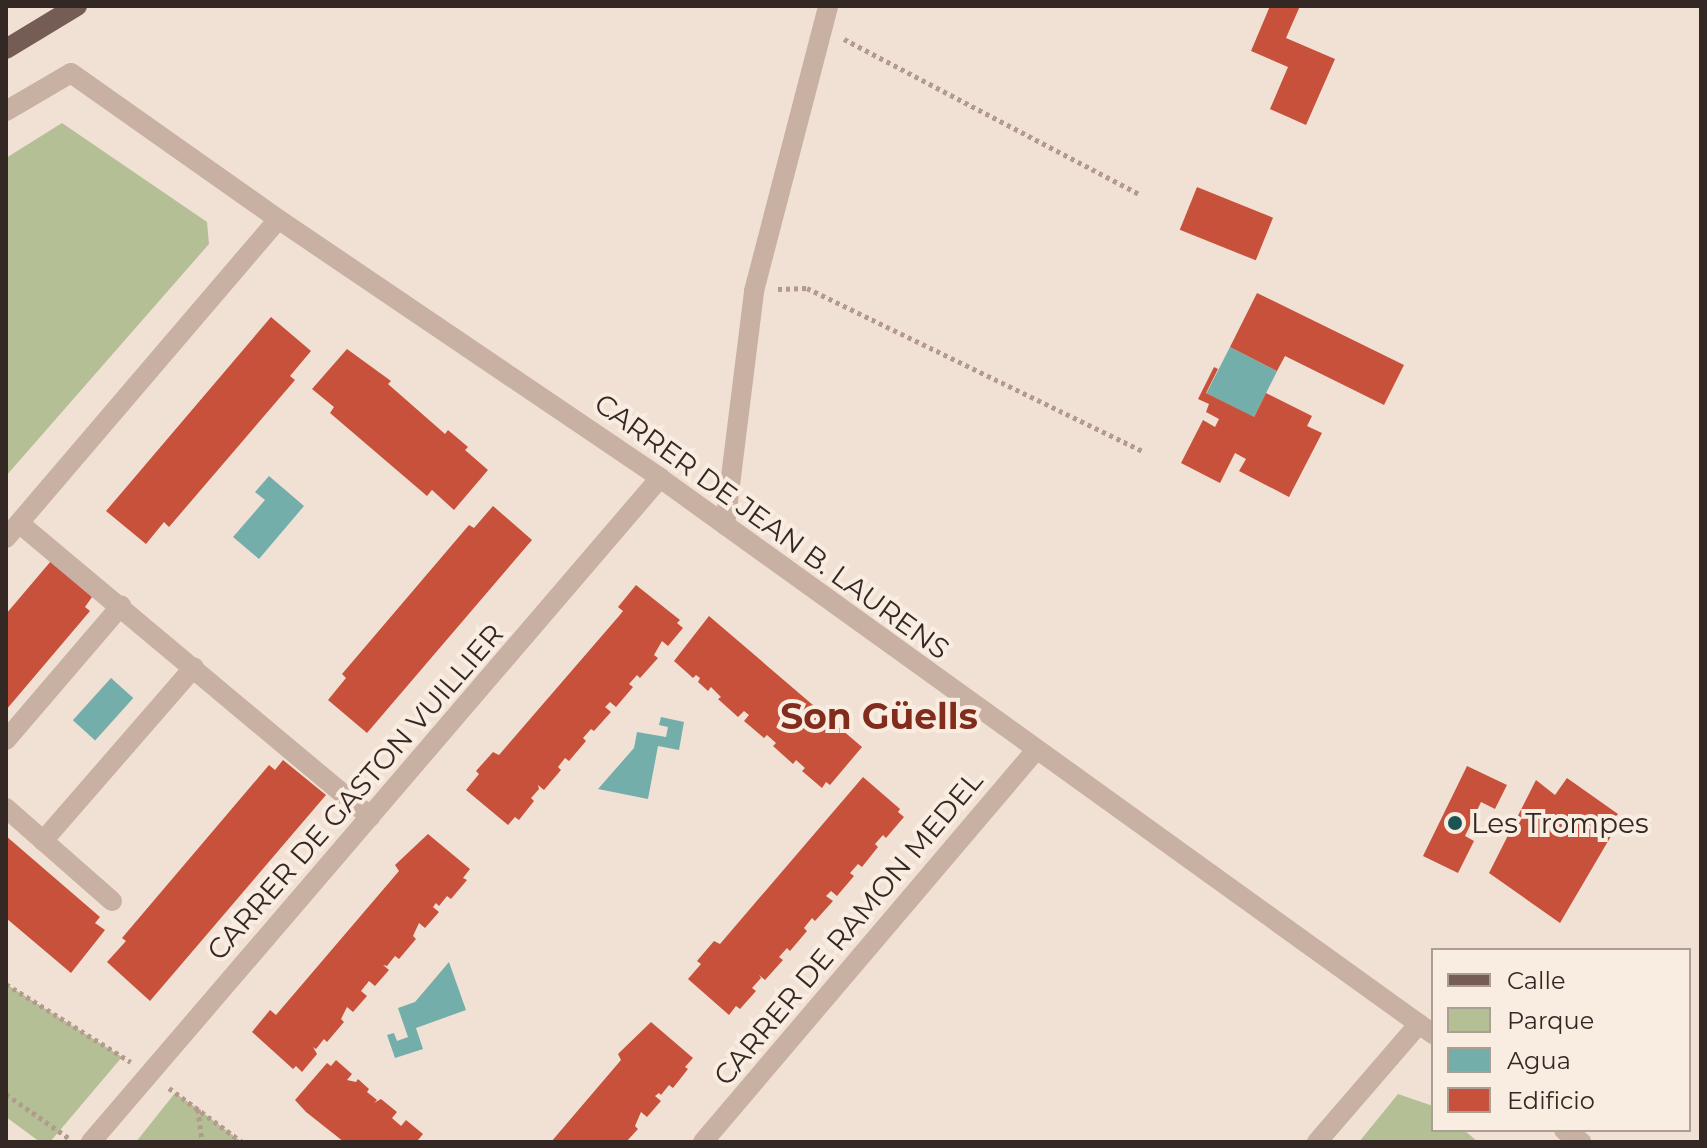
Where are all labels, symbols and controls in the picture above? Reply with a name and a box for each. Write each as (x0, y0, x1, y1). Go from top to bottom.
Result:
street label: CARRER DE JEAN B. LAURENS (588, 386, 956, 666)
street label: CARRER DE GASTON VUILLIER (200, 617, 510, 967)
district label: Son Güells (780, 695, 978, 739)
street label: CARRER DE RAMON MEDEL (707, 764, 989, 1092)
place label: Les Trompes (1471, 806, 1649, 840)
marker: Les Trompes (1446, 814, 1464, 832)
legend (1431, 948, 1691, 1132)
text: Calle (1507, 966, 1565, 995)
text: Parque (1507, 1006, 1594, 1035)
text: Agua (1507, 1046, 1571, 1075)
text: Edificio (1507, 1086, 1595, 1115)

